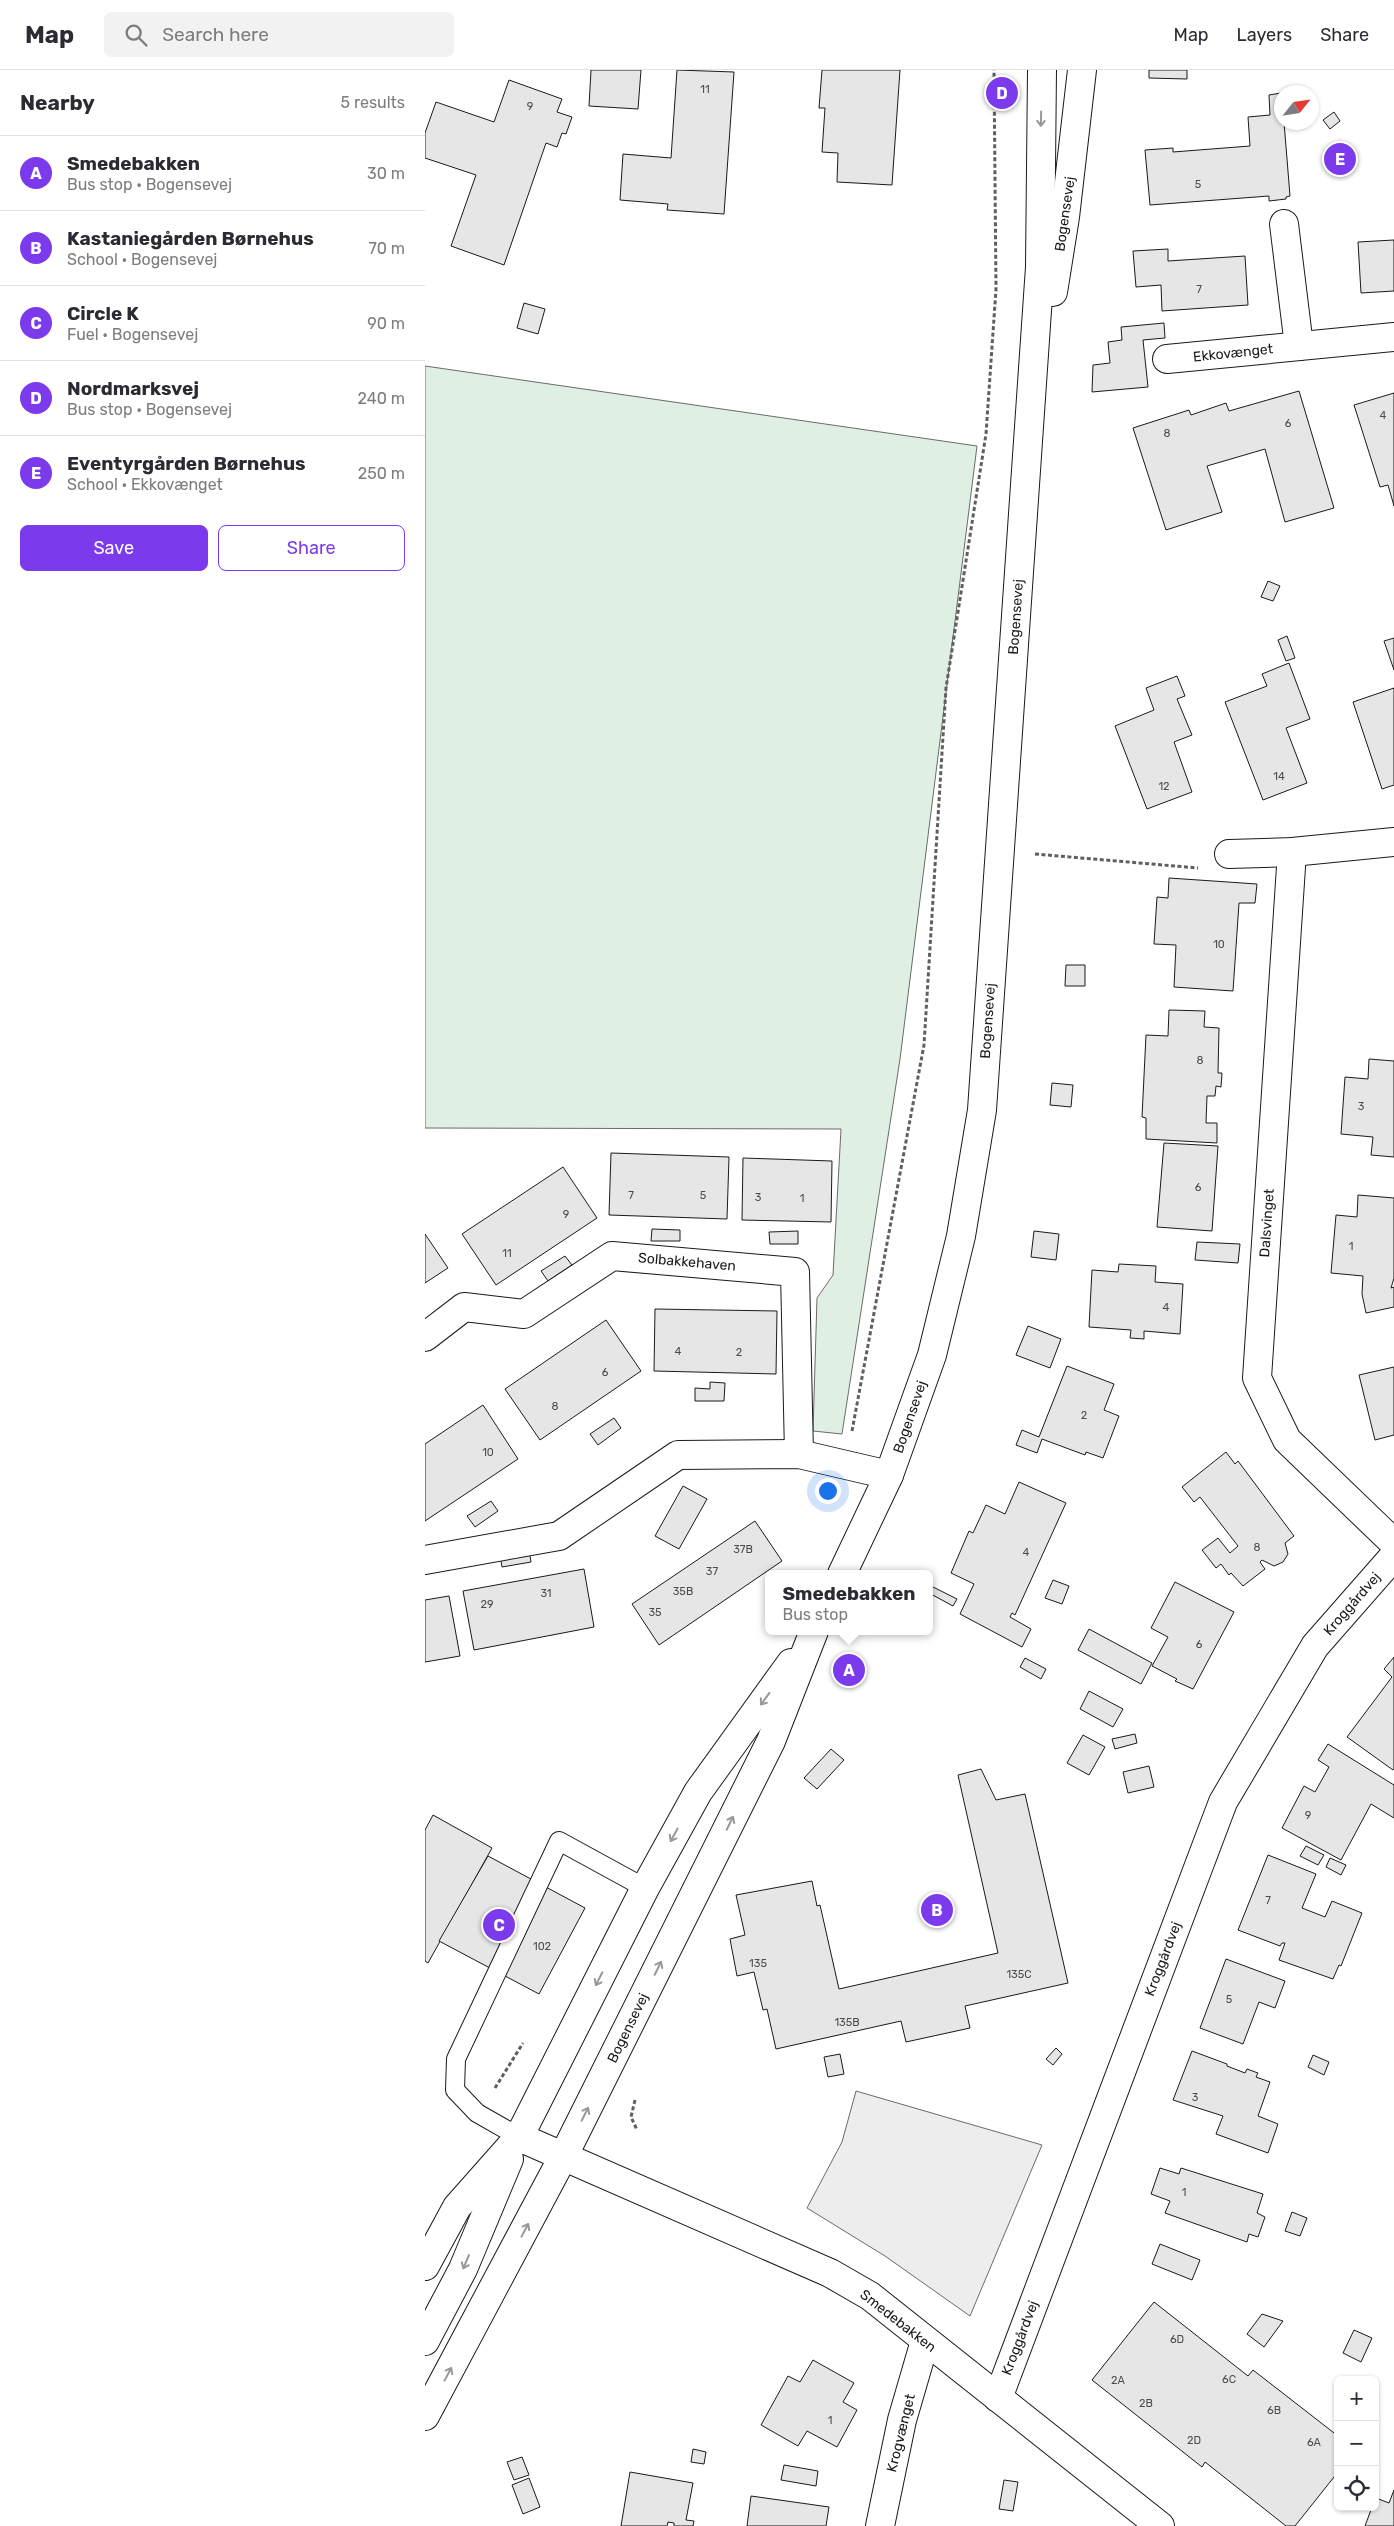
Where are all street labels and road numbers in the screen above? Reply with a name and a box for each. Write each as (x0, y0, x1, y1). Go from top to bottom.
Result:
street label: Bogensevej (1051, 175, 1079, 253)
street label: Ekkovænget (1192, 340, 1274, 366)
street label: Bogensevej (1005, 579, 1027, 655)
street label: Bogensevej (977, 983, 999, 1059)
street label: Dalsvinget (1256, 1188, 1278, 1258)
street label: Solbakkehaven (637, 1249, 737, 1275)
street label: Bogensevej (890, 1378, 930, 1456)
street label: Kroggårdvej (1320, 1569, 1384, 1639)
street label: Kroggårdvej (1141, 1919, 1185, 1999)
street label: Bogensevej (604, 1990, 652, 2066)
street label: Smedebakken (857, 2286, 939, 2356)
street label: Kroggårdvej (998, 2298, 1042, 2378)
street label: Krogvænget (883, 2392, 919, 2474)

